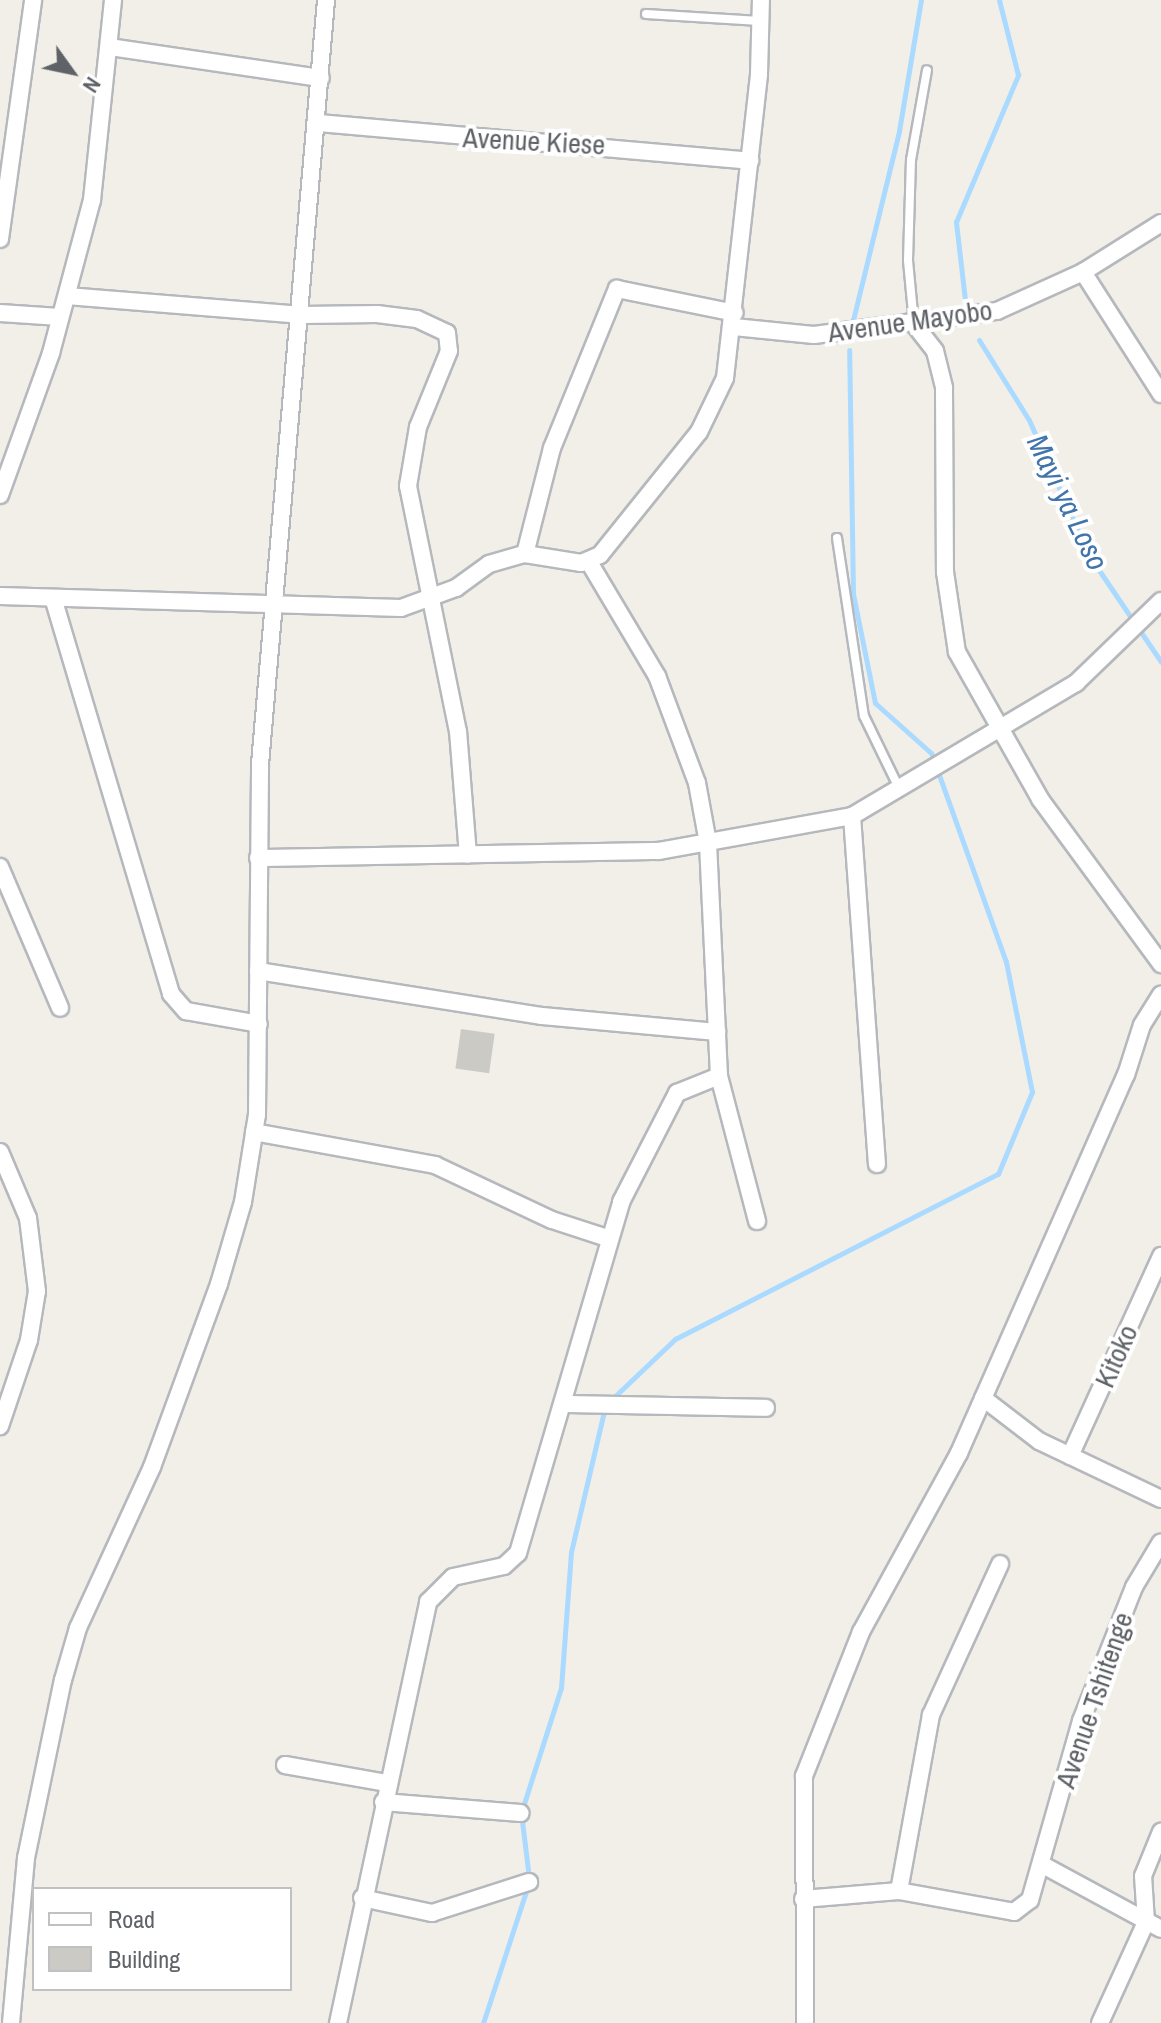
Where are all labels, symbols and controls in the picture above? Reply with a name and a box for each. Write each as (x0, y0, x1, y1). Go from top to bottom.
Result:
north arrow (32, 32, 112, 112)
text: N (76, 71, 108, 99)
street label: Avenue Kiese (462, 120, 606, 162)
street label: Avenue Mayobo (826, 293, 994, 349)
water label: Mayi ya Loso (1020, 428, 1116, 576)
street label: Kitoko (1087, 1319, 1145, 1393)
street label: Avenue Tshitenge (1048, 1608, 1140, 1792)
legend (32, 1887, 292, 1991)
text: Road (108, 1903, 155, 1935)
text: Building (108, 1943, 180, 1975)

